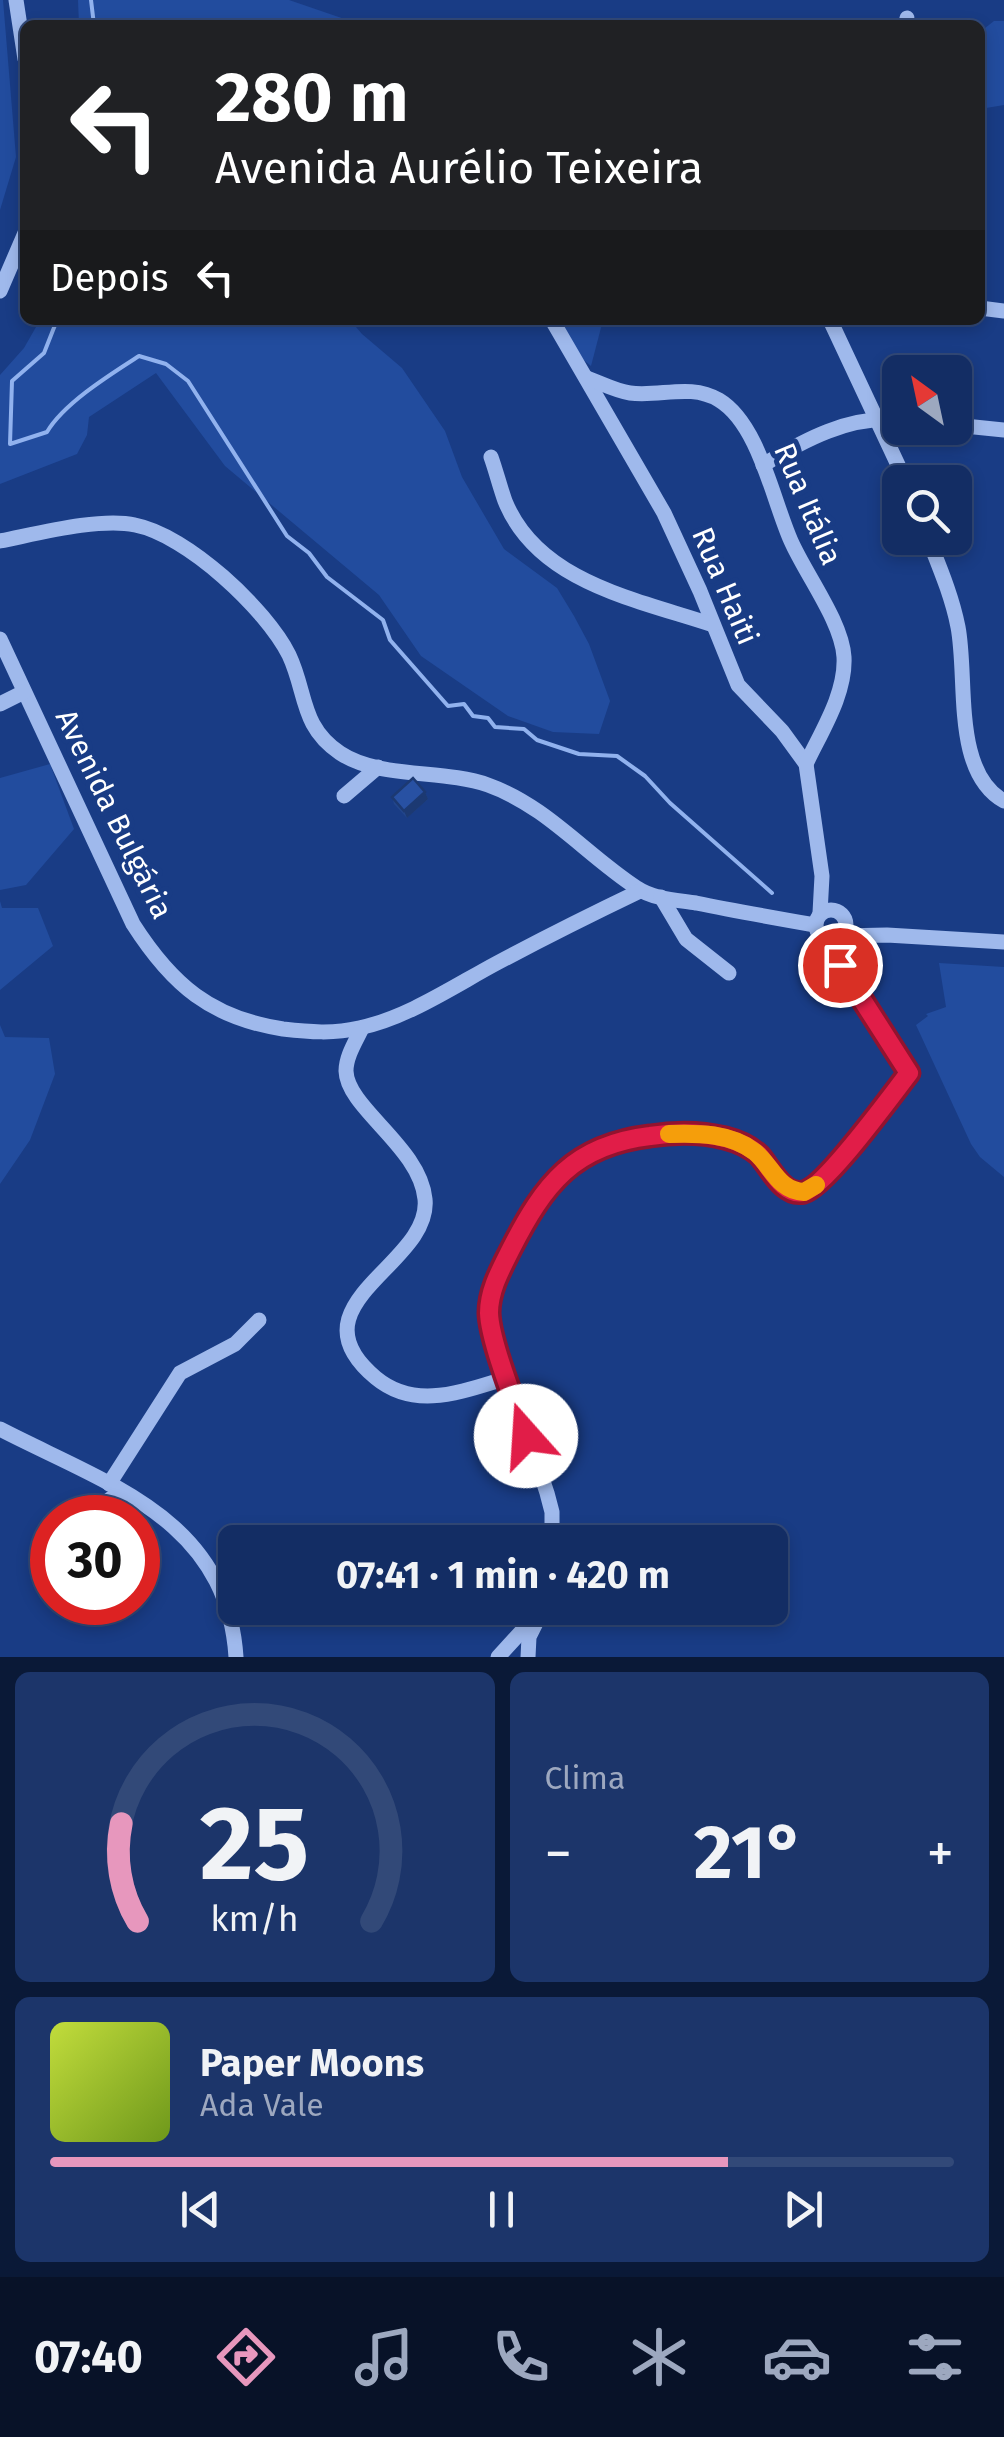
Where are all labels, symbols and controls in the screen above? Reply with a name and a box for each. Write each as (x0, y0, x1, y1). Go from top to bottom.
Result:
text: 280 m (215, 56, 409, 140)
icon: left (50, 60, 180, 190)
text: Avenida Aurélio Teixeira (215, 141, 703, 195)
icon: left (188, 250, 243, 305)
text: Depois (50, 255, 168, 301)
north arrow (882, 355, 972, 445)
map controls (882, 355, 972, 555)
street label: Rua Itália (766, 438, 850, 570)
button: search (882, 465, 972, 555)
street label: Rua Haiti (684, 522, 766, 650)
street label: Avenida Bulgária (48, 703, 180, 925)
pin (798, 923, 883, 1008)
icon: arrive (813, 938, 868, 993)
position arrow (474, 1384, 578, 1488)
speed limit sign: 30 (30, 1495, 160, 1625)
text: 07:41 · 1 min · 420 m (336, 1552, 670, 1598)
text: Clima (545, 1759, 625, 1797)
text: 25 (200, 1782, 310, 1907)
text: 21° (694, 1808, 805, 1898)
text: − (545, 1821, 572, 1887)
text: + (927, 1821, 954, 1887)
text: km/h (211, 1898, 299, 1940)
text: Paper Moons (200, 2040, 424, 2086)
text: Ada Vale (200, 2086, 324, 2124)
icon: previous (173, 2182, 228, 2237)
icon: pause (474, 2182, 529, 2237)
icon: next (776, 2182, 831, 2237)
icon: directions (211, 2322, 281, 2392)
icon: music (349, 2322, 419, 2392)
icon: phone (486, 2322, 556, 2392)
icon: climate (624, 2322, 694, 2392)
icon: car (762, 2322, 832, 2392)
icon: filters (900, 2322, 970, 2392)
text: 07:40 (34, 2330, 143, 2384)

